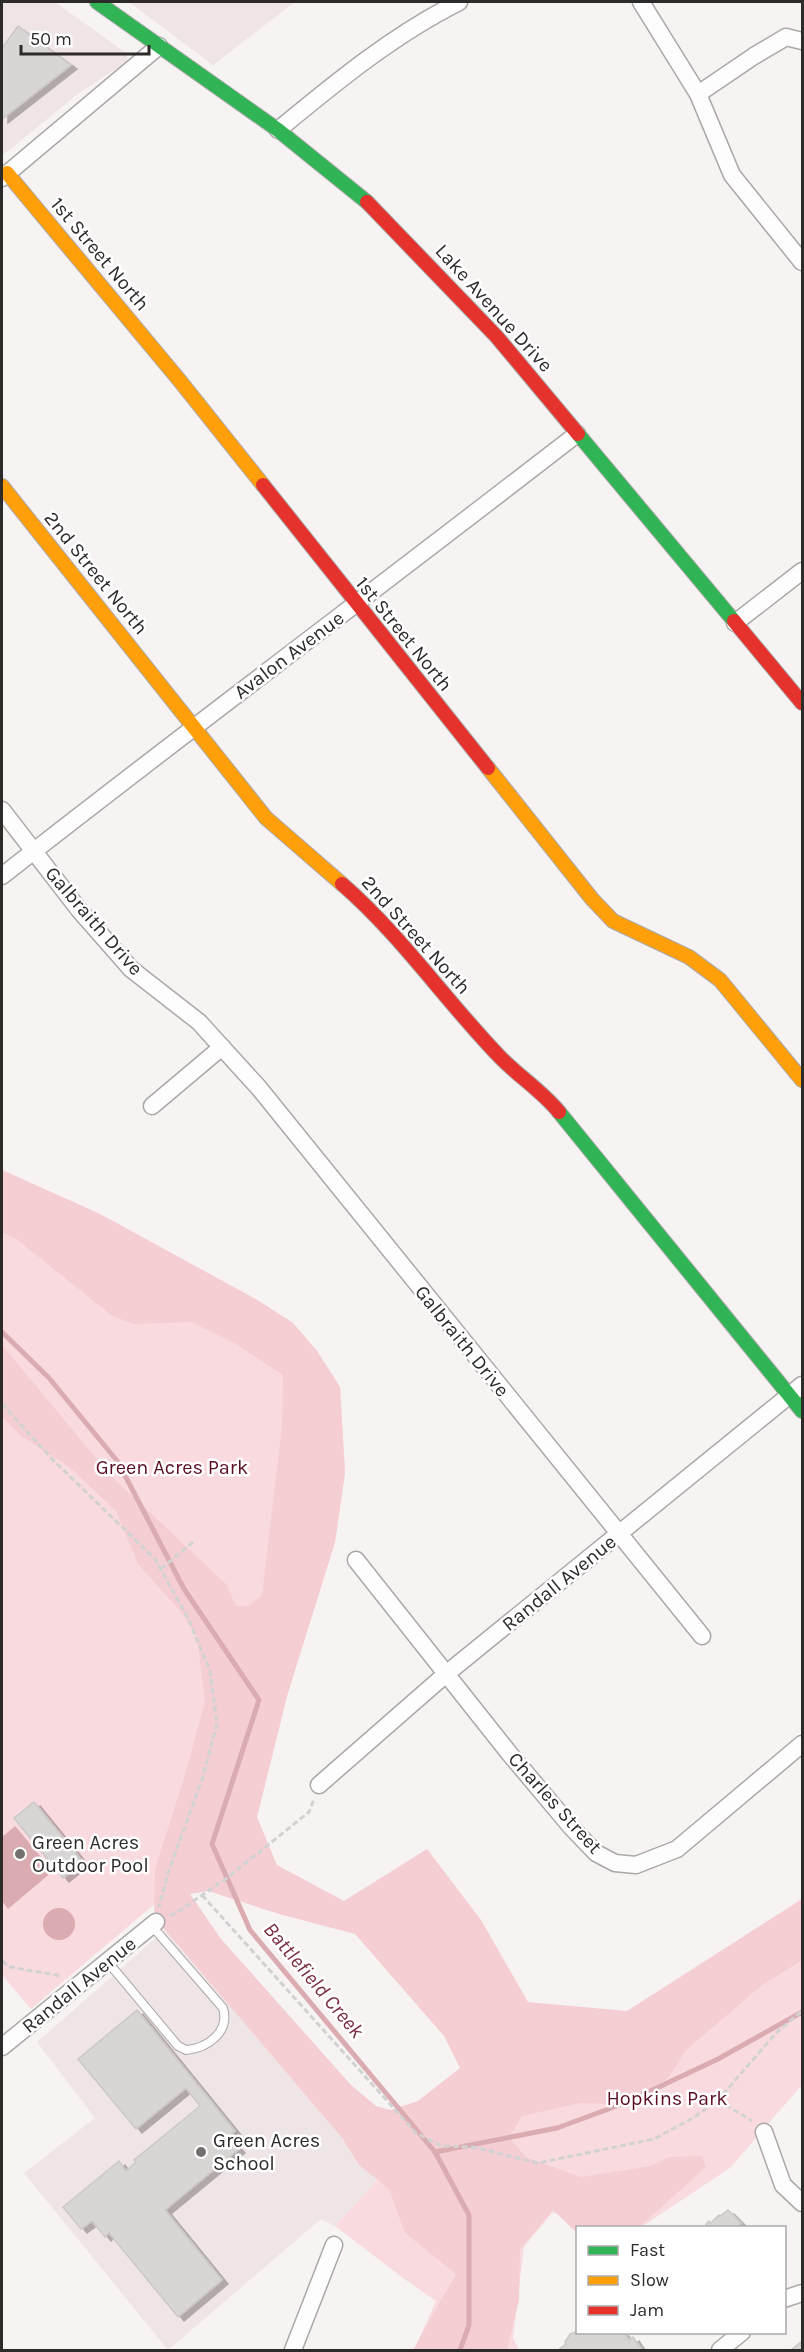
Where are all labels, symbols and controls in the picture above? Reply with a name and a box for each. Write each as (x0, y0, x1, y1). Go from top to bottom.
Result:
scale bar (21, 18, 148, 56)
text: 50 m (30, 28, 72, 50)
street label: 1st Street North (46, 193, 154, 315)
street label: Lake Avenue Drive (431, 239, 557, 377)
street label: 2nd Street North (39, 507, 153, 639)
street label: 1st Street North (351, 572, 457, 696)
street label: Avalon Avenue (230, 606, 348, 704)
street label: Galbraith Drive (41, 862, 147, 980)
street label: 2nd Street North (357, 871, 475, 999)
street label: Galbraith Drive (410, 1281, 514, 1401)
park label: Green Acres Park (96, 1456, 248, 1479)
street label: Randall Avenue (497, 1530, 621, 1636)
street label: Charles Street (503, 1748, 607, 1859)
place label: Green Acres Outdoor Pool (32, 1831, 149, 1877)
marker: Green Acres Outdoor Pool (13, 1847, 27, 1861)
water label: Battlefield Creek (259, 1917, 369, 2043)
street label: Randall Avenue (17, 1932, 141, 2038)
park label: Hopkins Park (606, 2087, 728, 2110)
place label: Green Acres School (213, 2129, 320, 2175)
marker: Green Acres School (194, 2145, 208, 2159)
legend (576, 2226, 786, 2334)
text: Fast (630, 2239, 665, 2261)
text: Slow (630, 2269, 669, 2291)
text: Jam (630, 2299, 664, 2321)

